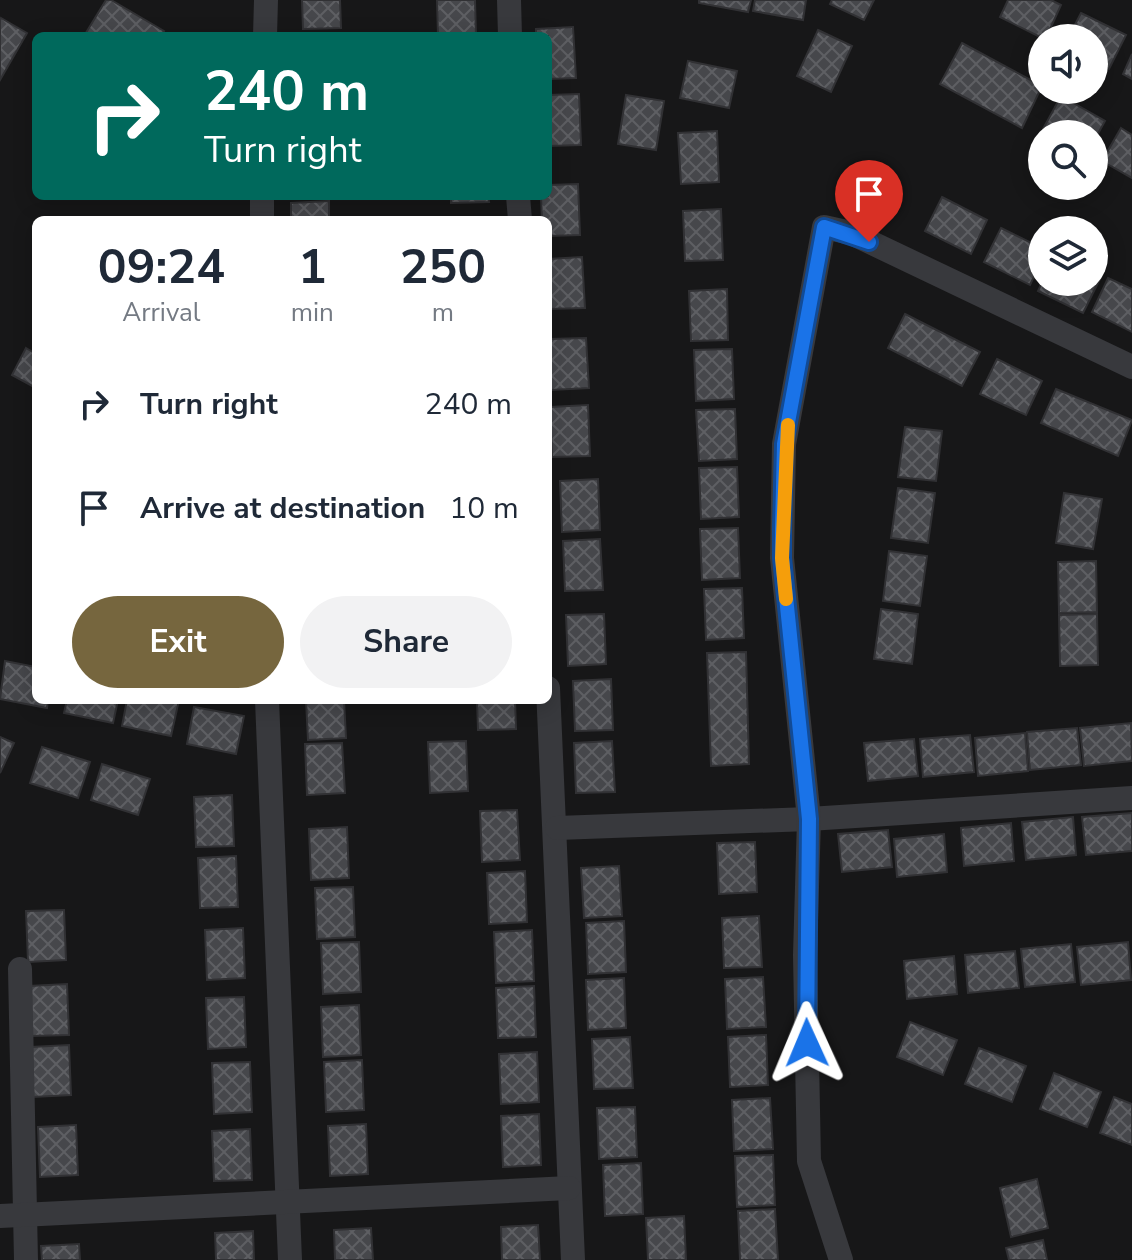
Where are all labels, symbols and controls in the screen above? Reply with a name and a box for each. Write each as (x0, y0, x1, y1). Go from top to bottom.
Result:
map controls (1028, 24, 1108, 296)
button: sound (1028, 24, 1108, 104)
text: 240 m (204, 53, 369, 130)
icon: right (72, 64, 176, 168)
button: search (1028, 120, 1108, 200)
text: Turn right (204, 126, 361, 175)
pin (835, 160, 903, 242)
icon: arrive (847, 172, 891, 216)
button: layers (1028, 216, 1108, 296)
text: 09:24 (98, 234, 225, 300)
text: 1 (298, 234, 327, 300)
text: 250 (400, 234, 486, 300)
text: Arrival (122, 295, 201, 330)
text: min (291, 295, 334, 330)
text: m (432, 295, 454, 330)
icon: right (72, 382, 116, 426)
text: Turn right (140, 384, 278, 425)
text: 240 m (425, 384, 512, 425)
icon: arrive (72, 486, 116, 530)
text: Arrive at destination (140, 488, 425, 529)
text: 10 m (449, 488, 519, 529)
button: Exit (72, 596, 284, 688)
button: Share (300, 596, 512, 688)
position arrow (765, 1001, 849, 1085)

